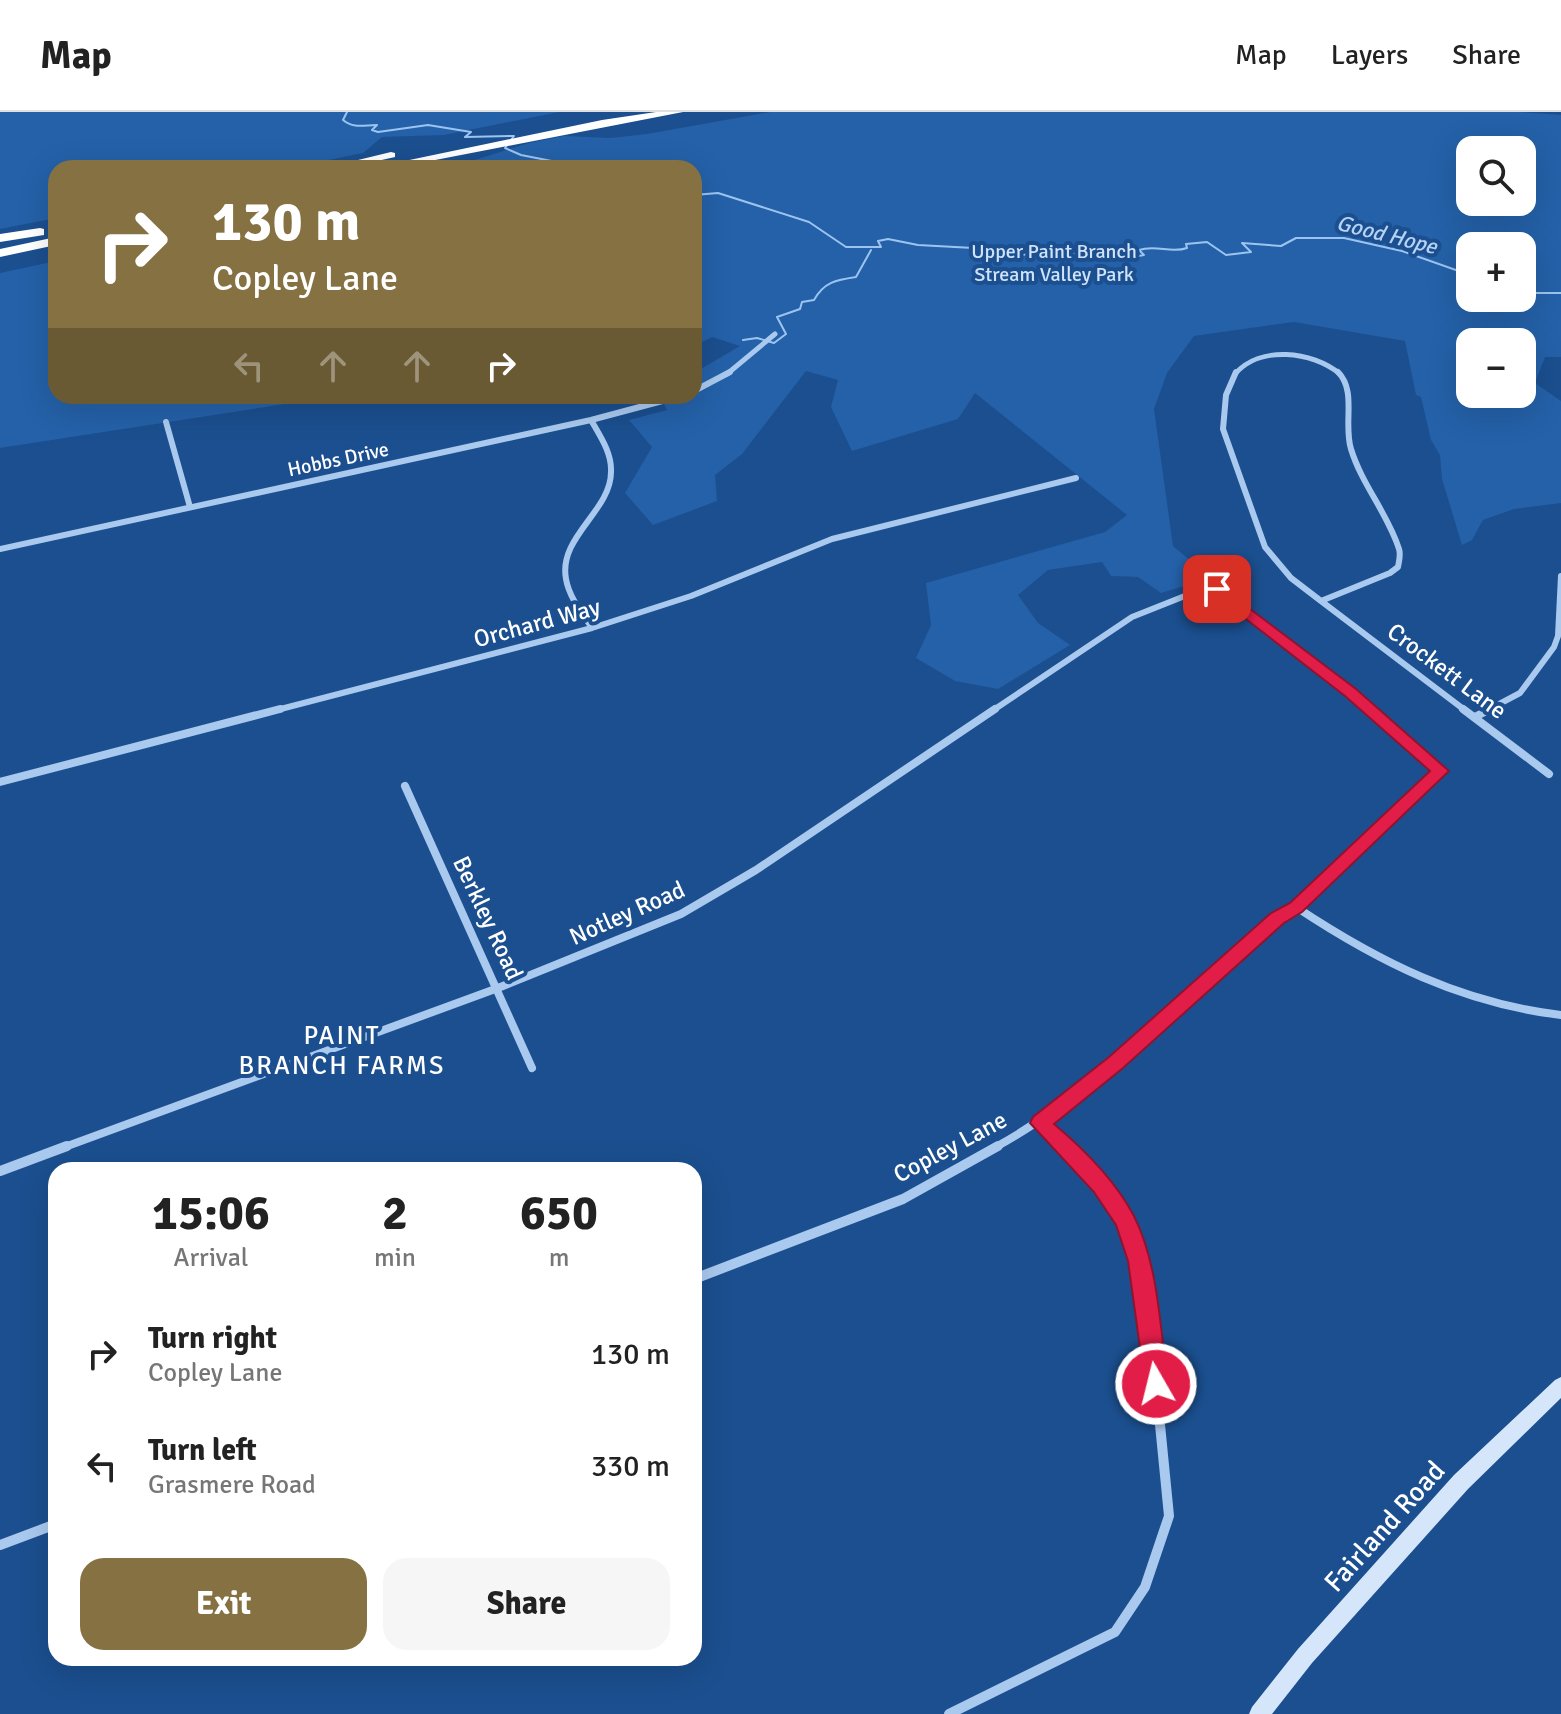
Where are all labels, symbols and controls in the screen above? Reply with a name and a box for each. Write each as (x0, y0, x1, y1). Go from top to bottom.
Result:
text: Map (40, 32, 112, 79)
text: Map (1235, 38, 1287, 72)
text: Layers (1331, 38, 1408, 72)
text: Share (1452, 38, 1521, 72)
map controls (1456, 136, 1536, 408)
button: search (1456, 136, 1536, 216)
text: 130 m (212, 187, 360, 256)
icon: right (80, 192, 184, 296)
water label: Good Hope (1334, 209, 1441, 260)
button: + (1456, 232, 1536, 312)
park label: Upper Paint Branch Stream Valley Park (971, 239, 1137, 287)
text: Copley Lane (212, 256, 398, 301)
button: − (1456, 328, 1536, 408)
icon: left (227, 344, 271, 388)
icon: ahead (311, 344, 355, 388)
icon: ahead (395, 344, 439, 388)
icon: right (479, 344, 523, 388)
street label: Hobbs Drive (285, 437, 391, 482)
pin (1183, 555, 1251, 623)
icon: arrive (1195, 567, 1239, 611)
street label: Orchard Way (470, 592, 604, 654)
street label: Crockett Lane (1381, 616, 1513, 726)
street label: Berkley Road (446, 851, 530, 985)
street label: Notley Road (565, 874, 689, 952)
district label: PAINT BRANCH FARMS (239, 1020, 445, 1082)
street label: Copley Lane (888, 1105, 1012, 1189)
text: 15:06 (152, 1184, 270, 1243)
text: 2 (382, 1184, 408, 1243)
text: 650 (520, 1184, 598, 1243)
text: Arrival (174, 1242, 248, 1274)
text: min (374, 1242, 416, 1274)
text: m (549, 1242, 569, 1274)
text: Turn right (148, 1320, 277, 1357)
icon: right (80, 1332, 124, 1376)
text: 130 m (591, 1336, 670, 1373)
position arrow (1114, 1342, 1198, 1426)
text: Copley Lane (148, 1357, 282, 1389)
text: Turn left (148, 1432, 257, 1469)
icon: left (80, 1444, 124, 1488)
text: 330 m (591, 1448, 670, 1485)
street label: Fairland Road (1317, 1454, 1452, 1599)
text: Grasmere Road (148, 1469, 316, 1501)
button: Exit (80, 1558, 367, 1650)
button: Share (383, 1558, 670, 1650)

